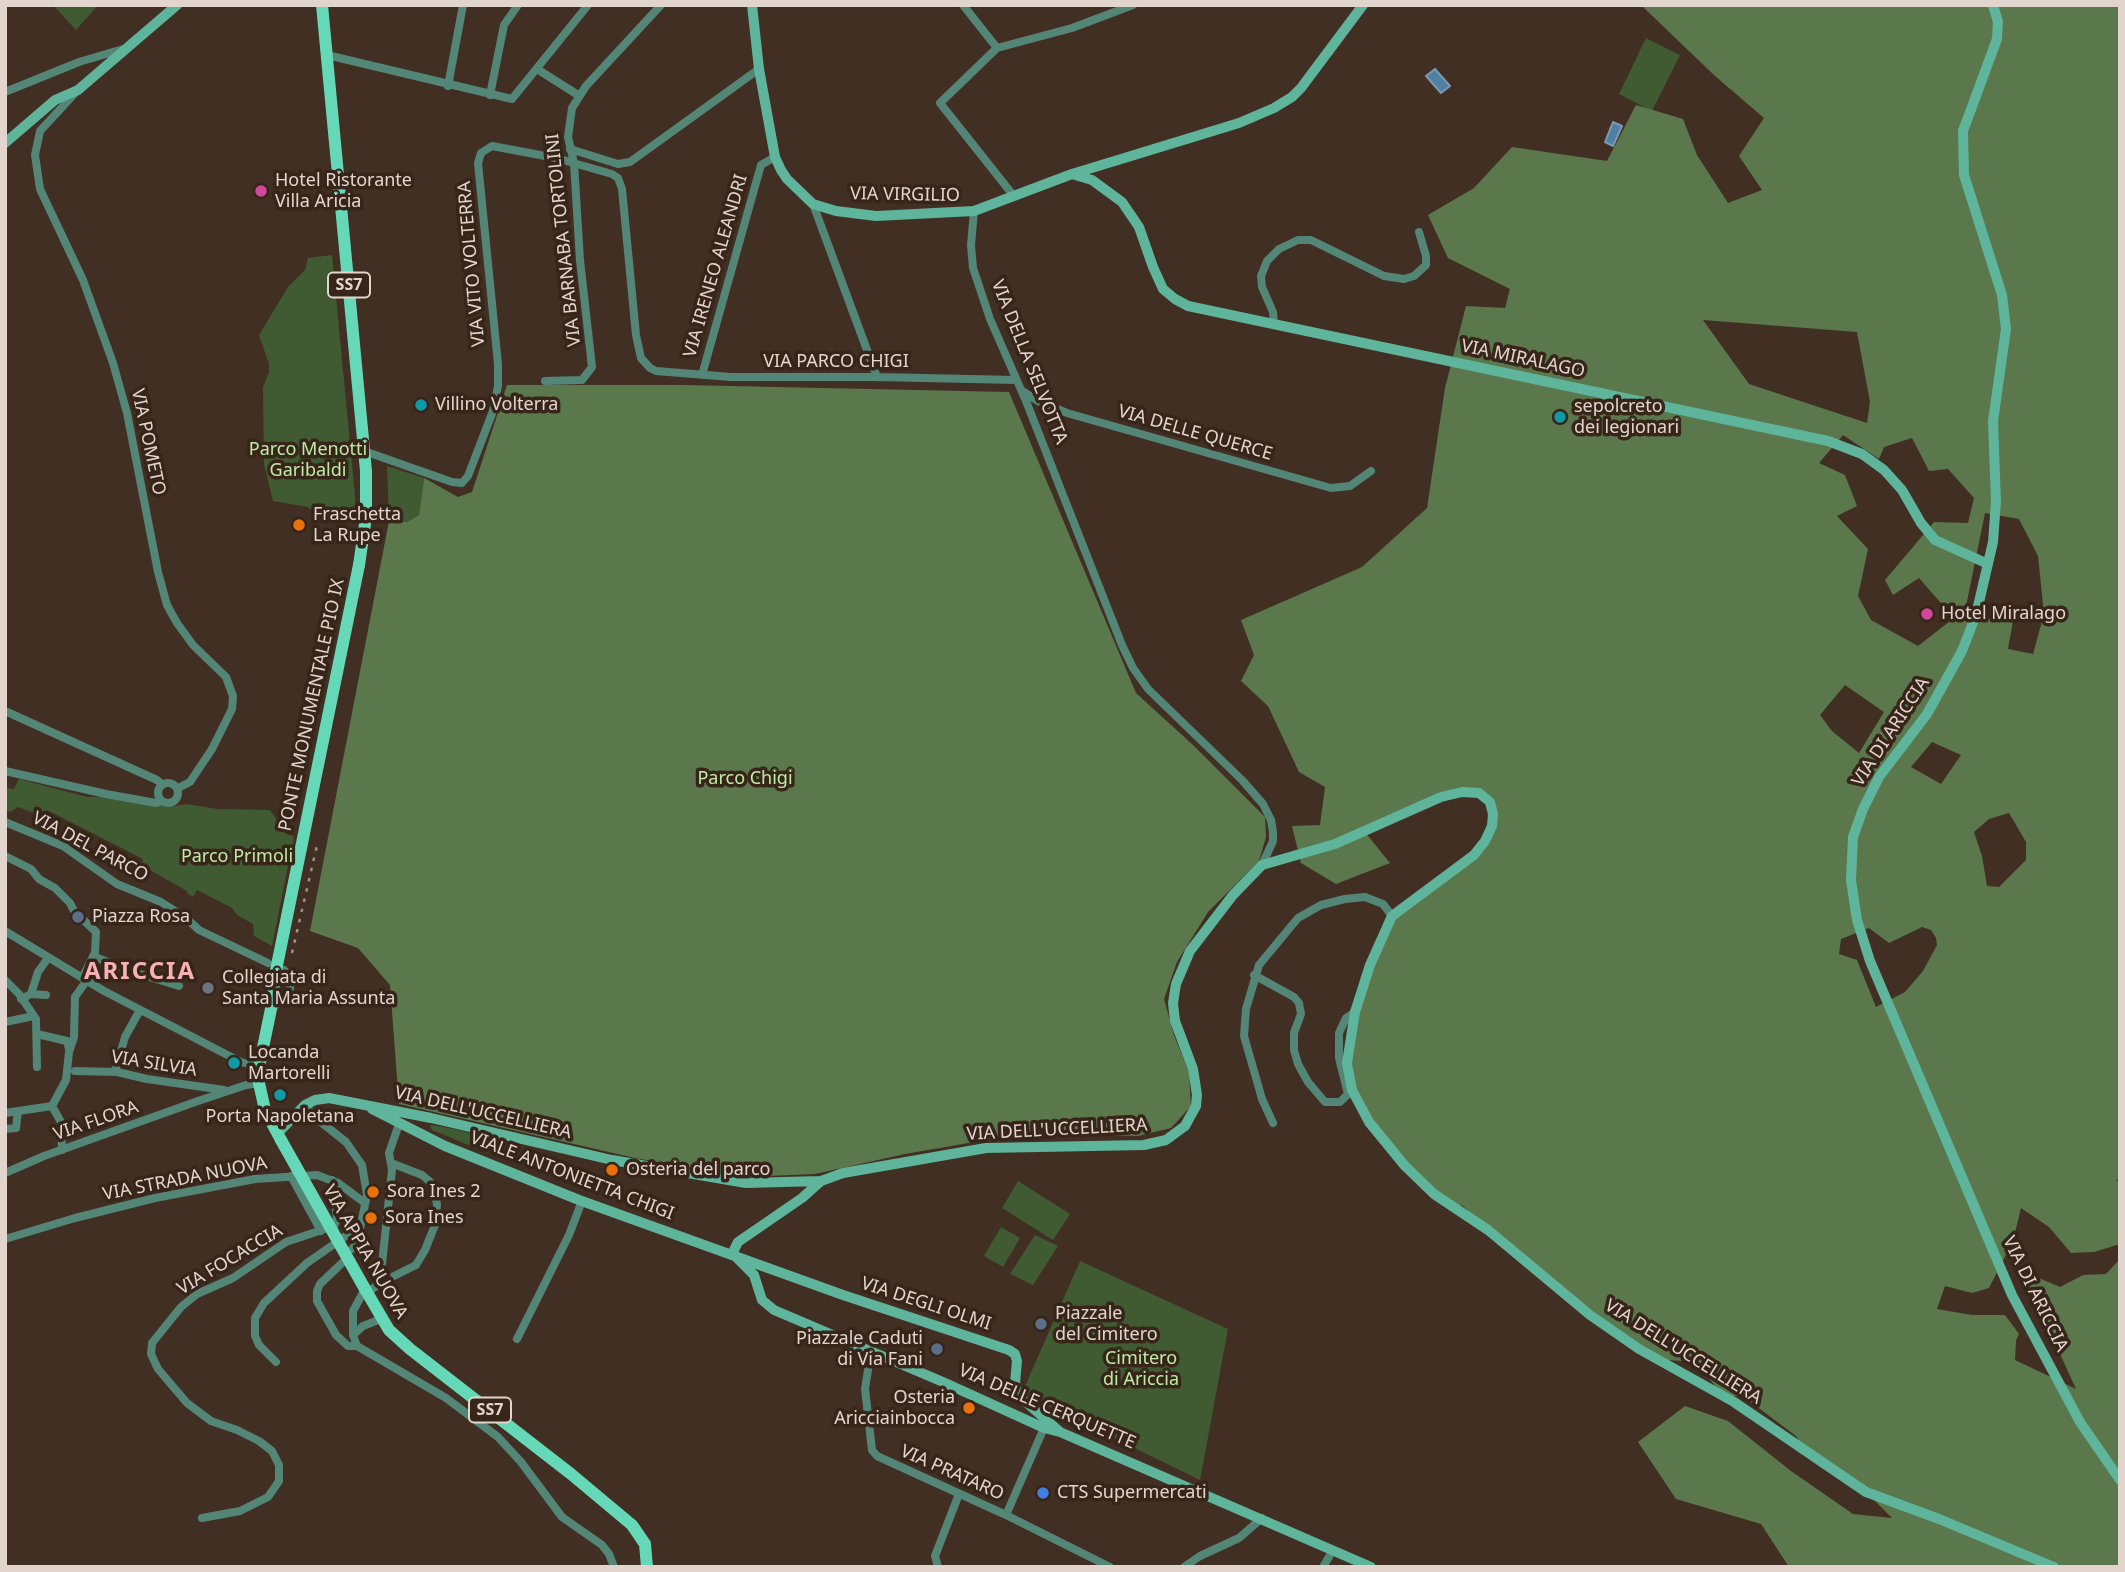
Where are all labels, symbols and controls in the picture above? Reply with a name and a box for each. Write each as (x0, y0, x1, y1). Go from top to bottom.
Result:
street label: VIA BARNABA TORTOLINI (542, 132, 586, 348)
place label: Hotel Ristorante Villa Aricia (275, 170, 412, 212)
street label: VIA IRENEO ALEANDRI (680, 172, 752, 360)
street label: VIA VITO VOLTERRA (454, 180, 490, 348)
marker: Hotel Ristorante Villa Aricia (253, 183, 269, 199)
street label: VIA VIRGILIO (850, 183, 960, 207)
road number: SS7 (328, 272, 370, 298)
street label: VIA DELLA SELVOTTA (986, 277, 1072, 447)
street label: VIA MIRALAGO (1459, 335, 1587, 383)
street label: VIA PARCO CHIGI (763, 351, 909, 373)
street label: VIA POMETO (126, 387, 170, 497)
place label: Villino Volterra (435, 394, 558, 416)
place label: sepolcreto dei legionari (1574, 396, 1679, 438)
marker: Villino Volterra (413, 397, 429, 413)
street label: VIA DELLE QUERCE (1115, 401, 1275, 465)
marker: sepolcreto dei legionari (1552, 409, 1568, 425)
park label: Parco Menotti Garibaldi (249, 439, 367, 482)
place label: Fraschetta La Rupe (313, 504, 401, 546)
marker: Fraschetta La Rupe (291, 517, 307, 533)
street label: PONTE MONUMENTALE PIO IX (275, 577, 349, 833)
place label: Hotel Miralago (1941, 603, 2066, 625)
marker: Hotel Miralago (1919, 606, 1935, 622)
street label: VIA DI ARICCIA (1848, 673, 1934, 791)
park label: Parco Chigi (697, 768, 793, 790)
street label: VIA DEL PARCO (28, 807, 152, 887)
park label: Parco Primoli (181, 846, 293, 868)
place label: Piazza Rosa (92, 906, 190, 928)
marker: Piazza Rosa (70, 909, 86, 925)
district label: ARICCIA (85, 958, 195, 986)
place label: Collegiata di Santa Maria Assunta (222, 967, 395, 1010)
marker: Collegiata di Santa Maria Assunta (200, 980, 216, 996)
place label: Locanda Martorelli (248, 1042, 330, 1084)
street label: VIA SILVIA (110, 1047, 198, 1081)
marker: Locanda Martorelli (226, 1055, 242, 1071)
street label: VIA DELL'UCCELLIERA (392, 1082, 574, 1144)
marker: Porta Napoletana (272, 1087, 288, 1103)
street label: VIA FLORA (51, 1096, 141, 1146)
place label: Porta Napoletana (206, 1106, 354, 1128)
street label: VIA DELL'UCCELLIERA (966, 1114, 1148, 1146)
street label: VIALE ANTONIETTA CHIGI (467, 1127, 677, 1225)
street label: VIA STRADA NUOVA (101, 1152, 269, 1206)
place label: Osteria del parco (626, 1159, 771, 1181)
marker: Osteria del parco (604, 1162, 620, 1178)
street label: VIA APPIA NUOVA (318, 1181, 412, 1323)
place label: Sora Ines 2 (387, 1181, 481, 1203)
marker: Sora Ines 2 (365, 1184, 381, 1200)
place label: Sora Ines (385, 1207, 464, 1229)
marker: Sora Ines (363, 1210, 379, 1226)
street label: VIA FOCACCIA (173, 1220, 287, 1300)
street label: VIA DI ARICCIA (1998, 1233, 2072, 1355)
street label: VIA DEGLI OLMI (858, 1273, 994, 1335)
street label: VIA DELL'UCCELLIERA (1601, 1295, 1765, 1409)
place label: Piazzale del Cimitero (1055, 1303, 1158, 1346)
marker: Piazzale del Cimitero (1033, 1316, 1049, 1332)
place label: Piazzale Caduti di Via Fani (796, 1328, 923, 1370)
marker: Piazzale Caduti di Via Fani (929, 1341, 945, 1357)
park label: Cimitero di Ariccia (1103, 1348, 1179, 1390)
street label: VIA DELLE CERQUETTE (955, 1360, 1139, 1454)
place label: Osteria Aricciainbocca (834, 1387, 955, 1430)
road number: SS7 (469, 1398, 511, 1422)
marker: Osteria Aricciainbocca (961, 1400, 977, 1416)
street label: VIA PRATARO (897, 1441, 1007, 1505)
place label: CTS Supermercati (1057, 1482, 1207, 1504)
marker: CTS Supermercati (1035, 1485, 1051, 1501)

